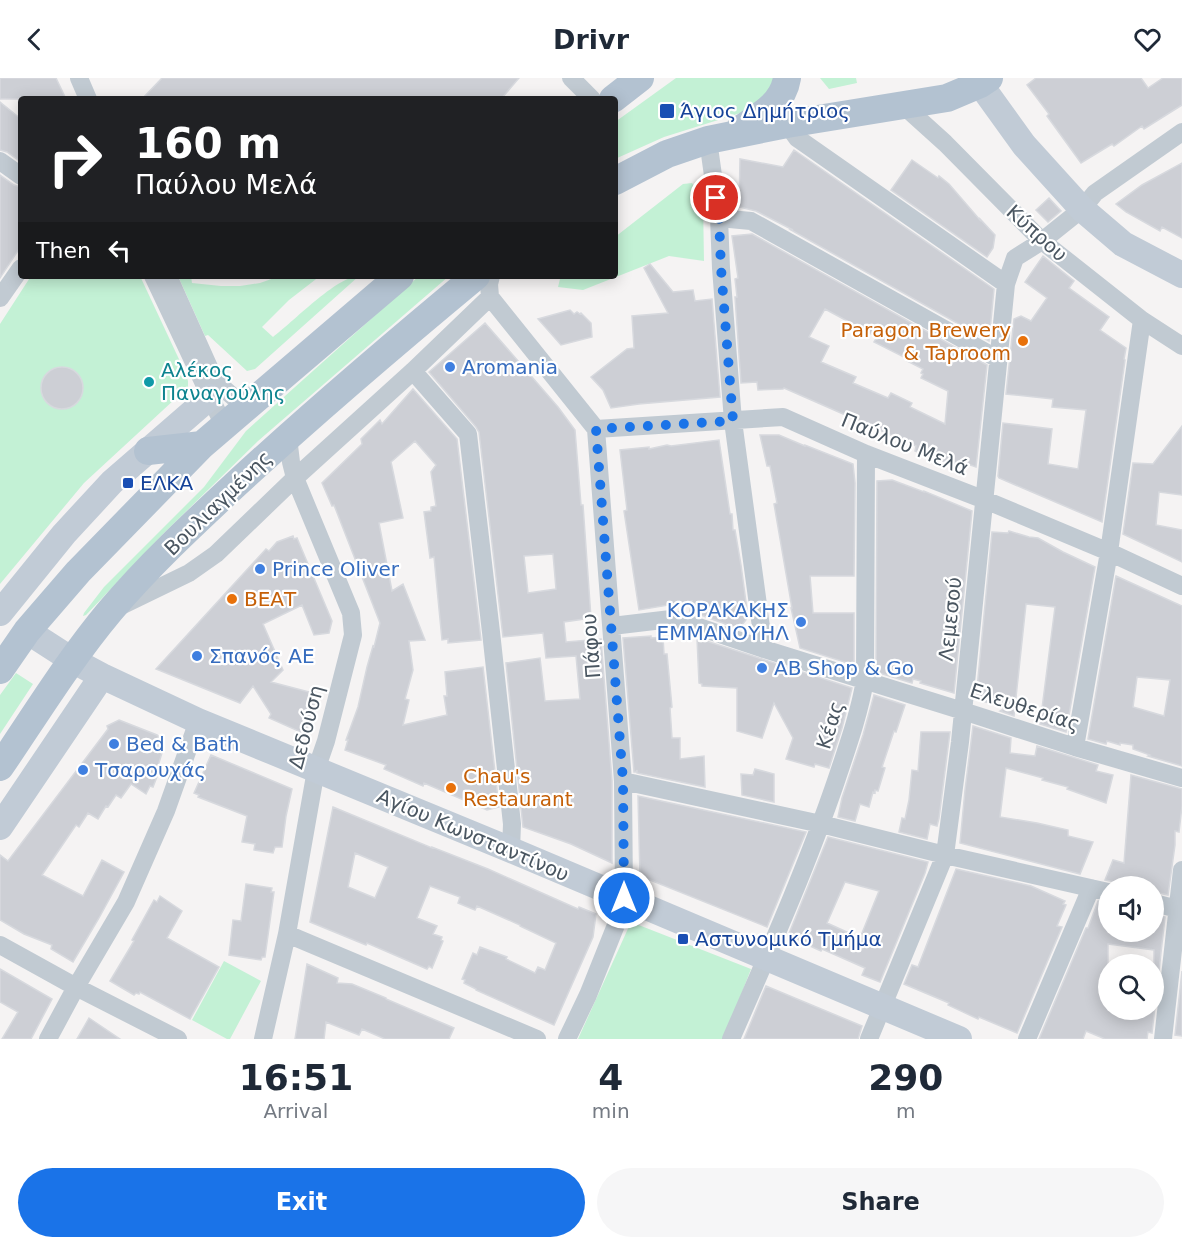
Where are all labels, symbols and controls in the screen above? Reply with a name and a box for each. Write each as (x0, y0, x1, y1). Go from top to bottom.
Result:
icon: back (18, 23, 51, 56)
icon: heart (1131, 23, 1164, 56)
text: Drivr (553, 24, 629, 55)
place label: Άγιος Δημήτριος (680, 99, 850, 123)
marker: Άγιος Δημήτριος (658, 102, 676, 120)
text: 160 m (135, 119, 281, 168)
icon: right (36, 120, 114, 198)
text: Παύλου Μελά (135, 169, 317, 200)
pin (690, 172, 741, 223)
icon: arrive (699, 181, 732, 214)
street label: Κύπρου (1002, 200, 1072, 266)
icon: left (103, 234, 136, 267)
text: Then (36, 238, 91, 263)
place label: Paragon Brewery & Taproom (841, 318, 1011, 365)
marker: Paragon Brewery & Taproom (1016, 334, 1030, 348)
place label: Aromania (462, 355, 558, 379)
place label: Αλέκος Παναγούλης (161, 358, 285, 405)
marker: Aromania (443, 360, 457, 374)
marker: Αλέκος Παναγούλης (142, 375, 156, 389)
street label: Παύλου Μελά (838, 408, 972, 480)
street label: Βουλιαγμένης (159, 446, 277, 560)
place label: ΕΛΚΑ (140, 471, 193, 495)
marker: ΕΛΚΑ (121, 476, 135, 490)
place label: Prince Oliver (272, 557, 400, 581)
marker: Prince Oliver (253, 562, 267, 576)
street label: Λεμεσού (934, 576, 966, 662)
place label: ΒΕΑΤ (244, 587, 297, 611)
marker: ΒΕΑΤ (225, 592, 239, 606)
place label: ΚΟΡΑΚΑΚΗΣ ΕΜΜΑΝΟΥΗΛ (657, 598, 789, 645)
street label: Πάφου (577, 613, 605, 679)
marker: ΚΟΡΑΚΑΚΗΣ ΕΜΜΑΝΟΥΗΛ (794, 615, 808, 629)
place label: Σπανός ΑΕ (209, 644, 315, 668)
marker: Σπανός ΑΕ (190, 649, 204, 663)
place label: ΑΒ Shop & Go (774, 656, 914, 680)
marker: ΑΒ Shop & Go (755, 661, 769, 675)
street label: Ελευθερίας (967, 678, 1083, 736)
street label: Δεδούση (283, 682, 329, 772)
street label: Κέας (811, 698, 849, 752)
place label: Bed & Bath (126, 732, 240, 756)
marker: Bed & Bath (107, 737, 121, 751)
place label: Τσαρουχάς (94, 758, 206, 782)
marker: Τσαρουχάς (76, 763, 90, 777)
place label: Chau's Restaurant (463, 764, 573, 811)
marker: Chau's Restaurant (444, 781, 458, 795)
street label: Αγίου Κωνσταντίνου (373, 784, 573, 886)
position arrow (592, 866, 656, 930)
map controls (1098, 876, 1164, 1020)
button: sound (1098, 876, 1164, 942)
place label: Αστυνομικό Τμήμα (695, 927, 882, 951)
marker: Αστυνομικό Τμήμα (676, 932, 690, 946)
button: search (1098, 954, 1164, 1020)
text: 16:51 (239, 1057, 353, 1098)
text: 4 (598, 1057, 623, 1098)
text: 290 (868, 1057, 943, 1098)
text: Arrival (263, 1099, 328, 1123)
text: min (592, 1099, 630, 1123)
text: m (896, 1099, 916, 1123)
button: Exit (18, 1168, 585, 1237)
button: Share (597, 1168, 1164, 1237)

